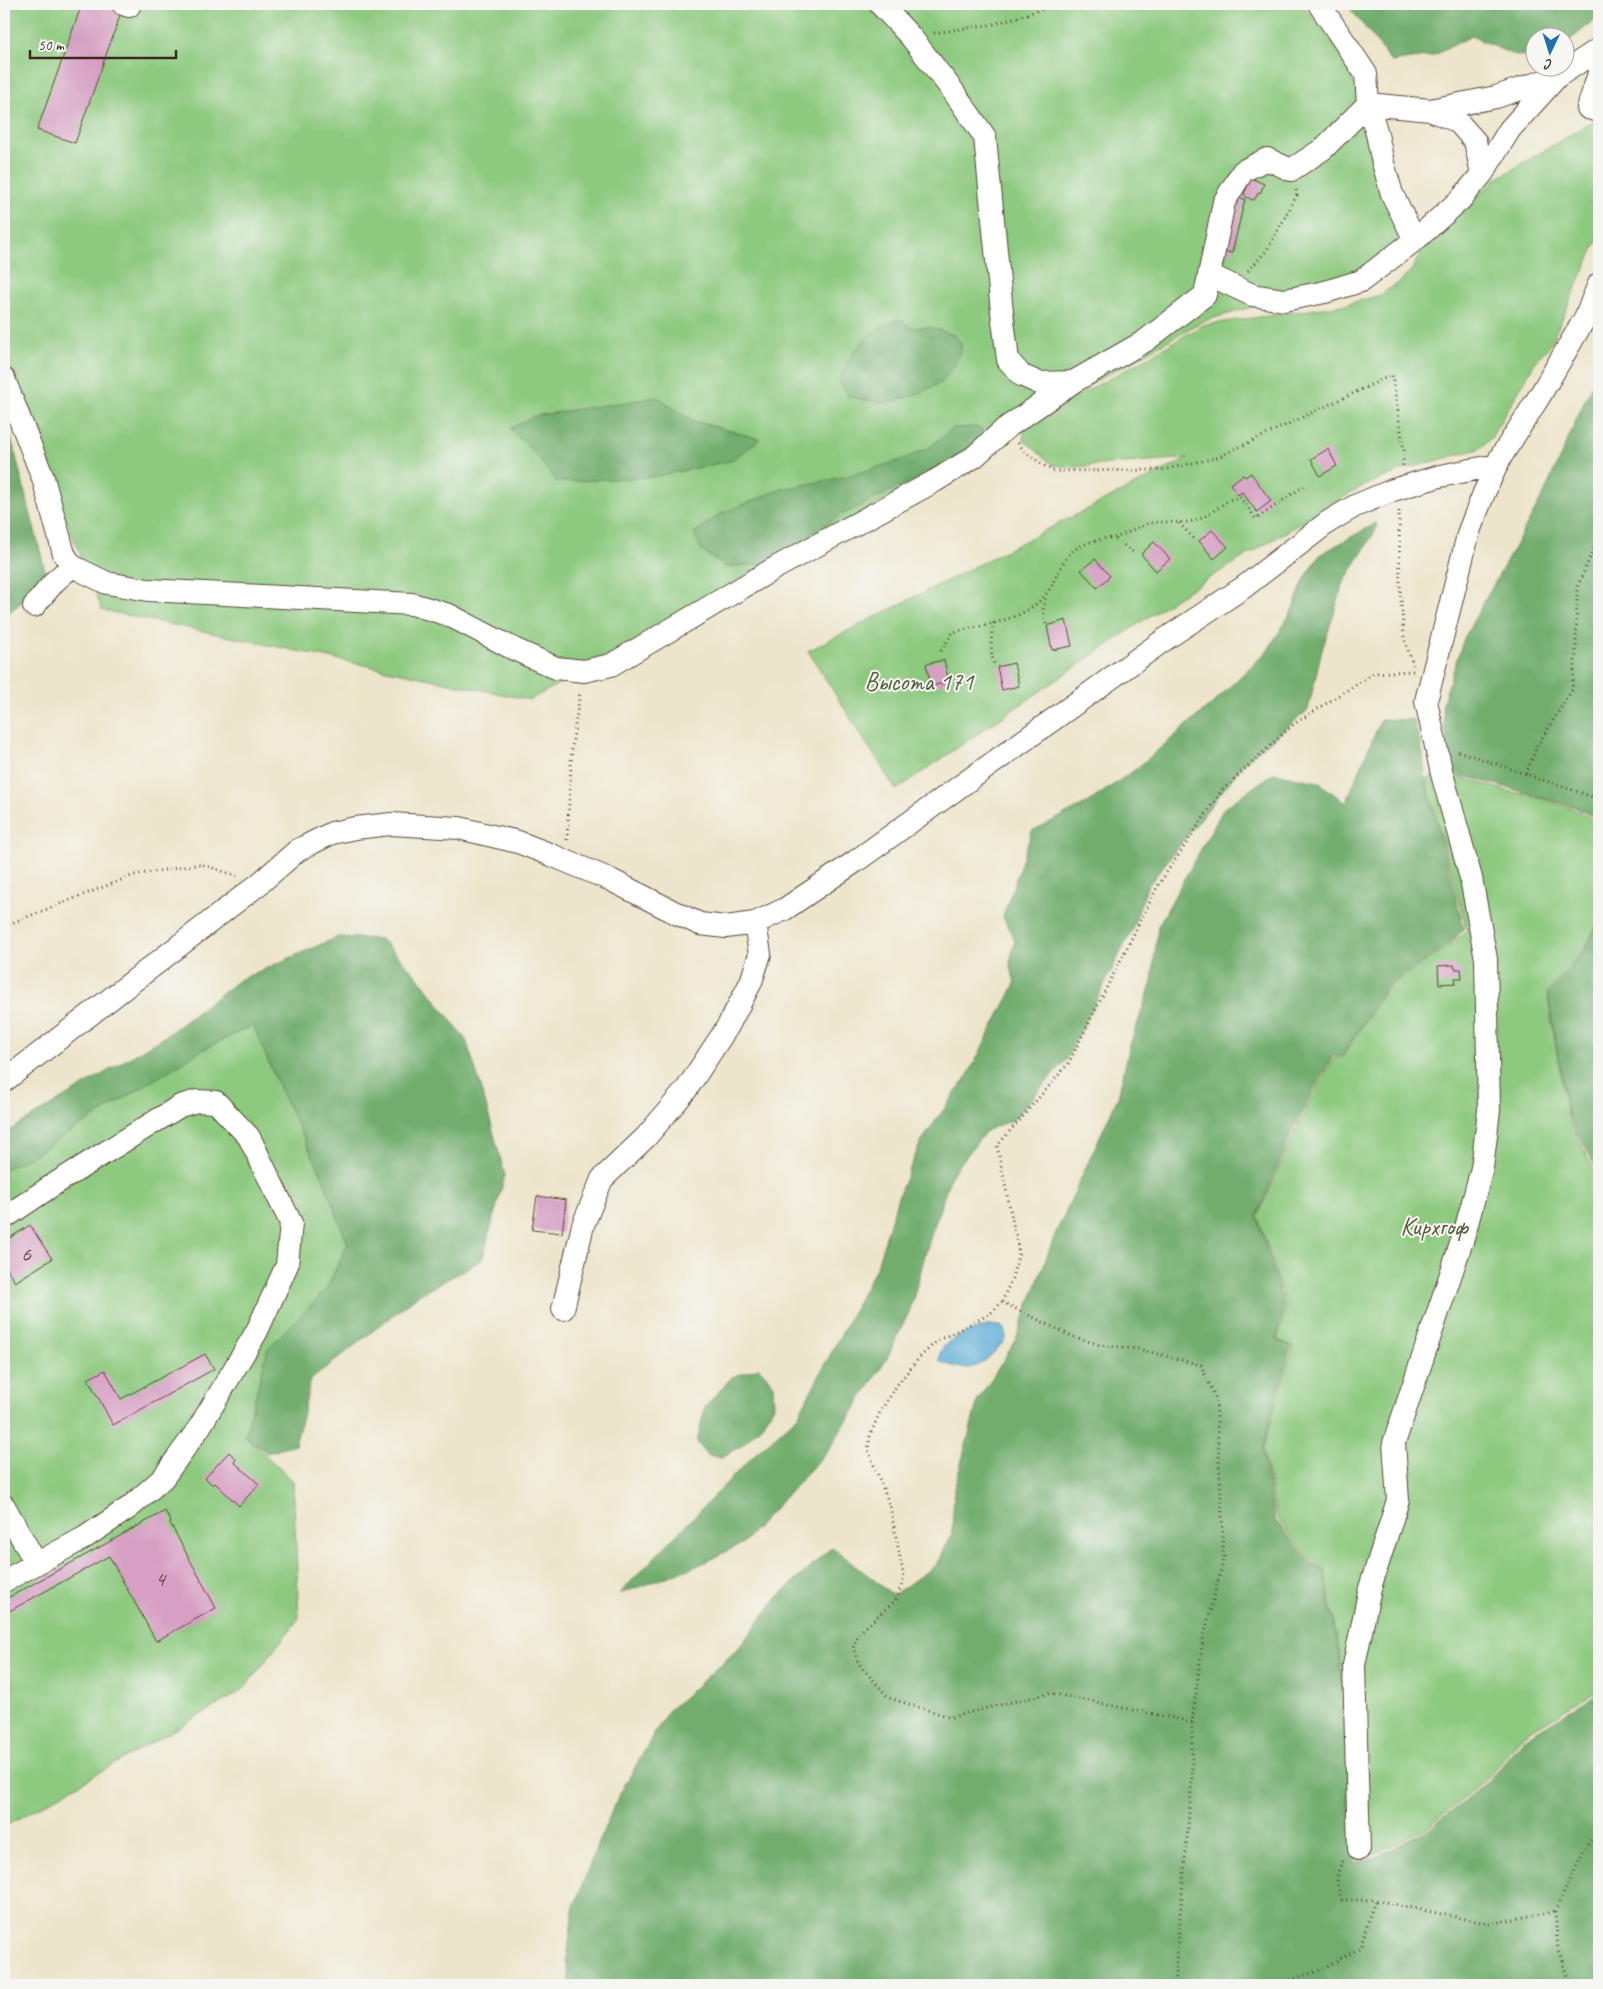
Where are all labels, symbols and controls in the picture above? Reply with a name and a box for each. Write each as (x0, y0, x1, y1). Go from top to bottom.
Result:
scale bar (30, 28, 176, 60)
north arrow (1526, 28, 1576, 78)
text: 50 m (38, 36, 65, 55)
text: С (1543, 56, 1553, 73)
park label: Высота 171 (865, 666, 975, 698)
park label: Кирхгоф (1400, 1211, 1470, 1243)
house number: 6 (21, 1240, 32, 1268)
house number: 4 (155, 1565, 167, 1593)

